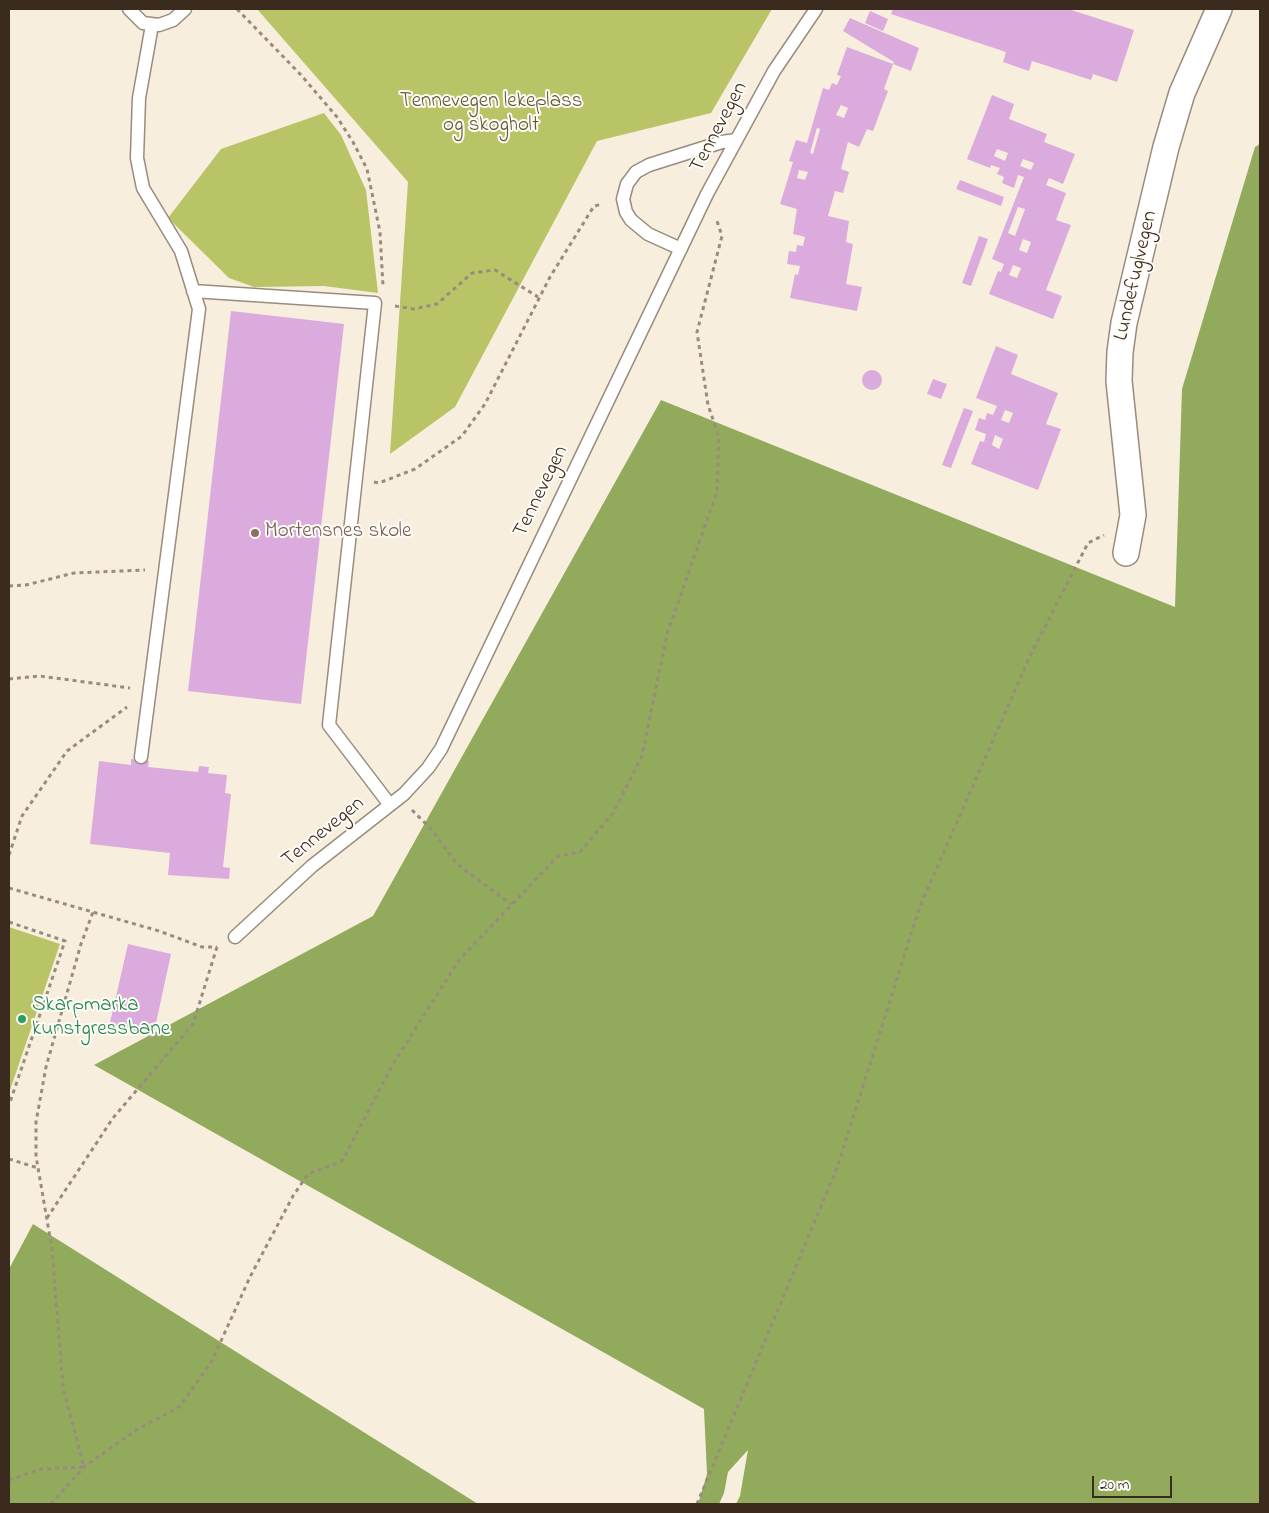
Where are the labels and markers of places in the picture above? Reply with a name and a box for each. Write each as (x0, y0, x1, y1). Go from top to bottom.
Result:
place label: Mortensnes skole (265, 520, 411, 546)
marker: Mortensnes skole (249, 527, 261, 539)
place label: Skarpmarka kunstgressbane (32, 994, 170, 1044)
marker: Skarpmarka kunstgressbane (16, 1013, 28, 1025)

